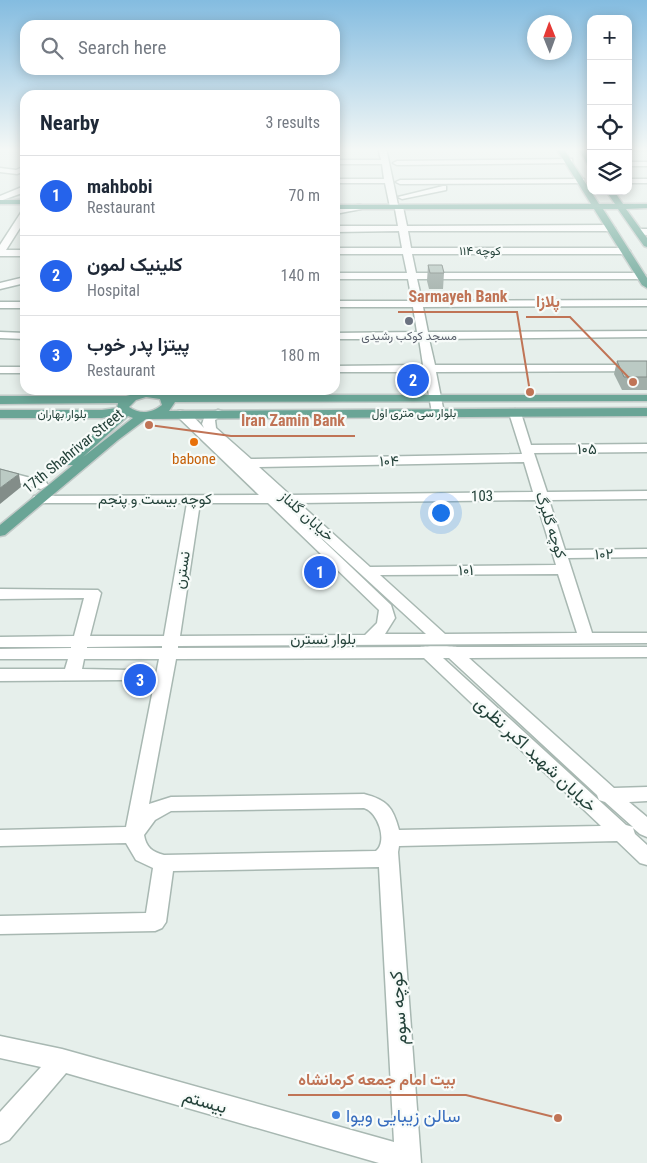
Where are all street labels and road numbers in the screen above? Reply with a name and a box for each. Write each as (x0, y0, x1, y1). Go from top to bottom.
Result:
street label: کوچه ۱۱۴ (459, 244, 501, 259)
street label: 17th Shahrivar Street (19, 405, 127, 497)
street label: بلوار سی متری اول (372, 406, 456, 421)
street label: بلوار بهاران (37, 407, 87, 422)
street label: ۱۰۵ (577, 440, 597, 458)
street label: ۱۰۴ (379, 452, 399, 470)
street label: خیابان گلناز (275, 486, 338, 545)
street label: 103 (471, 487, 493, 505)
street label: کوچه بیست و پنجم (98, 490, 212, 509)
street label: کوچه گلبرگ (531, 490, 570, 561)
street label: ۱۰۲ (595, 545, 614, 563)
street label: نسترن (170, 550, 194, 590)
street label: ۱۰۱ (458, 561, 474, 579)
street label: بلوار نسترن (290, 630, 356, 648)
street label: خیابان شهید اکبر نظری (470, 692, 601, 817)
street label: کوچه سوم (385, 970, 413, 1046)
street label: بیستم (180, 1085, 229, 1119)

